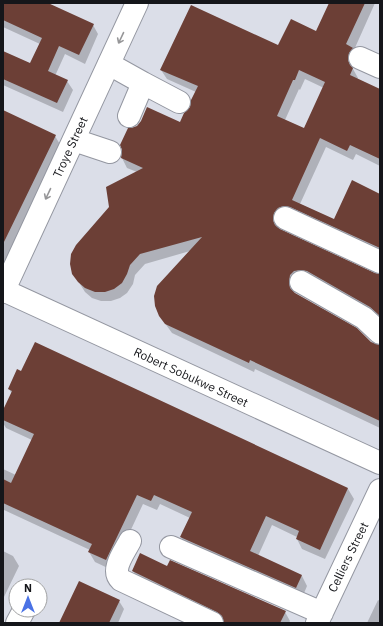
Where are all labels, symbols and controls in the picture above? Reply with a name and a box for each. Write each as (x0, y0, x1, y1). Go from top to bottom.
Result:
one-way arrow (117, 32, 124, 44)
street label: Troye Street (49, 114, 91, 180)
one-way arrow (44, 188, 51, 200)
street label: Robert Sobukwe Street (131, 344, 251, 410)
street label: Celliers Street (325, 520, 371, 594)
north arrow (8, 578, 48, 618)
text: N (24, 581, 32, 595)

